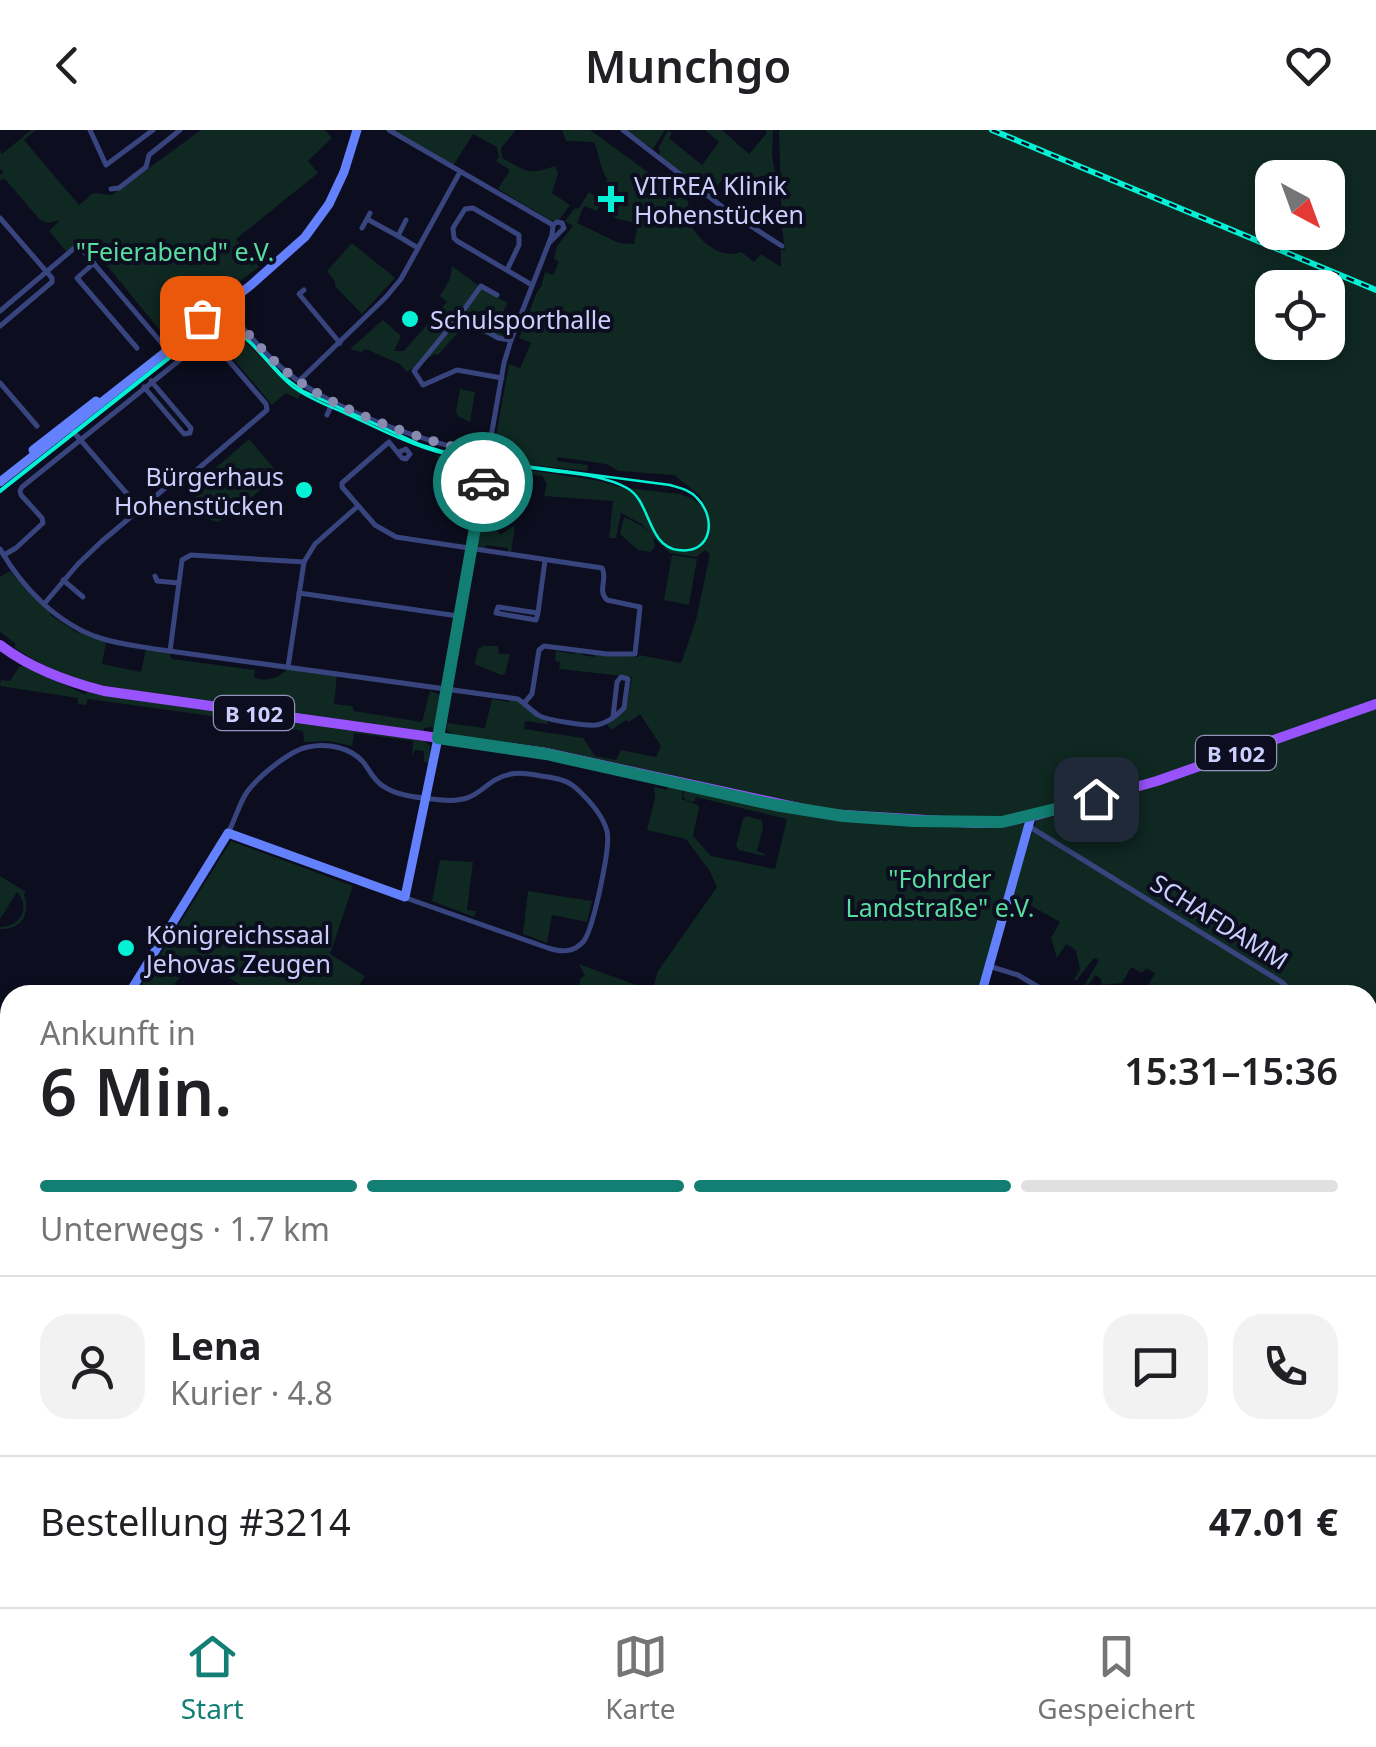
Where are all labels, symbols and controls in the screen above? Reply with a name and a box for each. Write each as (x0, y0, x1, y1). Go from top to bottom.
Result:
text: Munchgo (585, 35, 791, 96)
icon: back (40, 38, 95, 93)
icon: heart (1281, 38, 1336, 93)
north arrow (1255, 160, 1345, 250)
map controls (1255, 160, 1345, 360)
place label: VITREA Klinik Hohenstücken (634, 168, 804, 231)
marker: VITREA Klinik Hohenstücken (598, 186, 624, 212)
park label: "Feierabend" e.V. (76, 234, 274, 268)
button: locate (1255, 270, 1345, 360)
pin (160, 276, 245, 361)
icon: bag (175, 291, 230, 346)
place label: Schulsporthalle (430, 302, 611, 336)
marker: Schulsporthalle (399, 308, 421, 330)
courier (433, 432, 533, 532)
icon: car (456, 455, 511, 510)
place label: Bürgerhaus Hohenstücken (114, 459, 284, 522)
marker: Bürgerhaus Hohenstücken (293, 479, 315, 501)
road number: B 102 (214, 696, 294, 730)
road number: B 102 (1196, 736, 1276, 770)
pin (1054, 757, 1139, 842)
icon: home (1069, 772, 1124, 827)
park label: "Fohrder Landstraße" e.V. (846, 861, 1034, 924)
street label: SCHAFDAMM (1145, 865, 1295, 977)
place label: Königreichssaal Jehovas Zeugen (144, 917, 331, 980)
marker: Königreichssaal Jehovas Zeugen (115, 937, 137, 959)
text: Ankunft in (40, 1011, 196, 1054)
text: 15:31–15:36 (1124, 1044, 1338, 1096)
text: 6 Min. (40, 1047, 232, 1135)
text: Unterwegs · 1.7 km (40, 1207, 330, 1250)
button: person (40, 1314, 145, 1419)
button: chat (1103, 1314, 1208, 1419)
button: phone (1233, 1314, 1338, 1419)
text: Lena (170, 1319, 261, 1371)
text: Kurier · 4.8 (170, 1371, 333, 1414)
text: Bestellung #3214 (40, 1495, 351, 1547)
text: 47.01 € (1209, 1495, 1338, 1547)
tab: Start (181, 1629, 244, 1727)
tab: Karte (605, 1629, 676, 1727)
tab: Gespeichert (1037, 1629, 1195, 1727)

